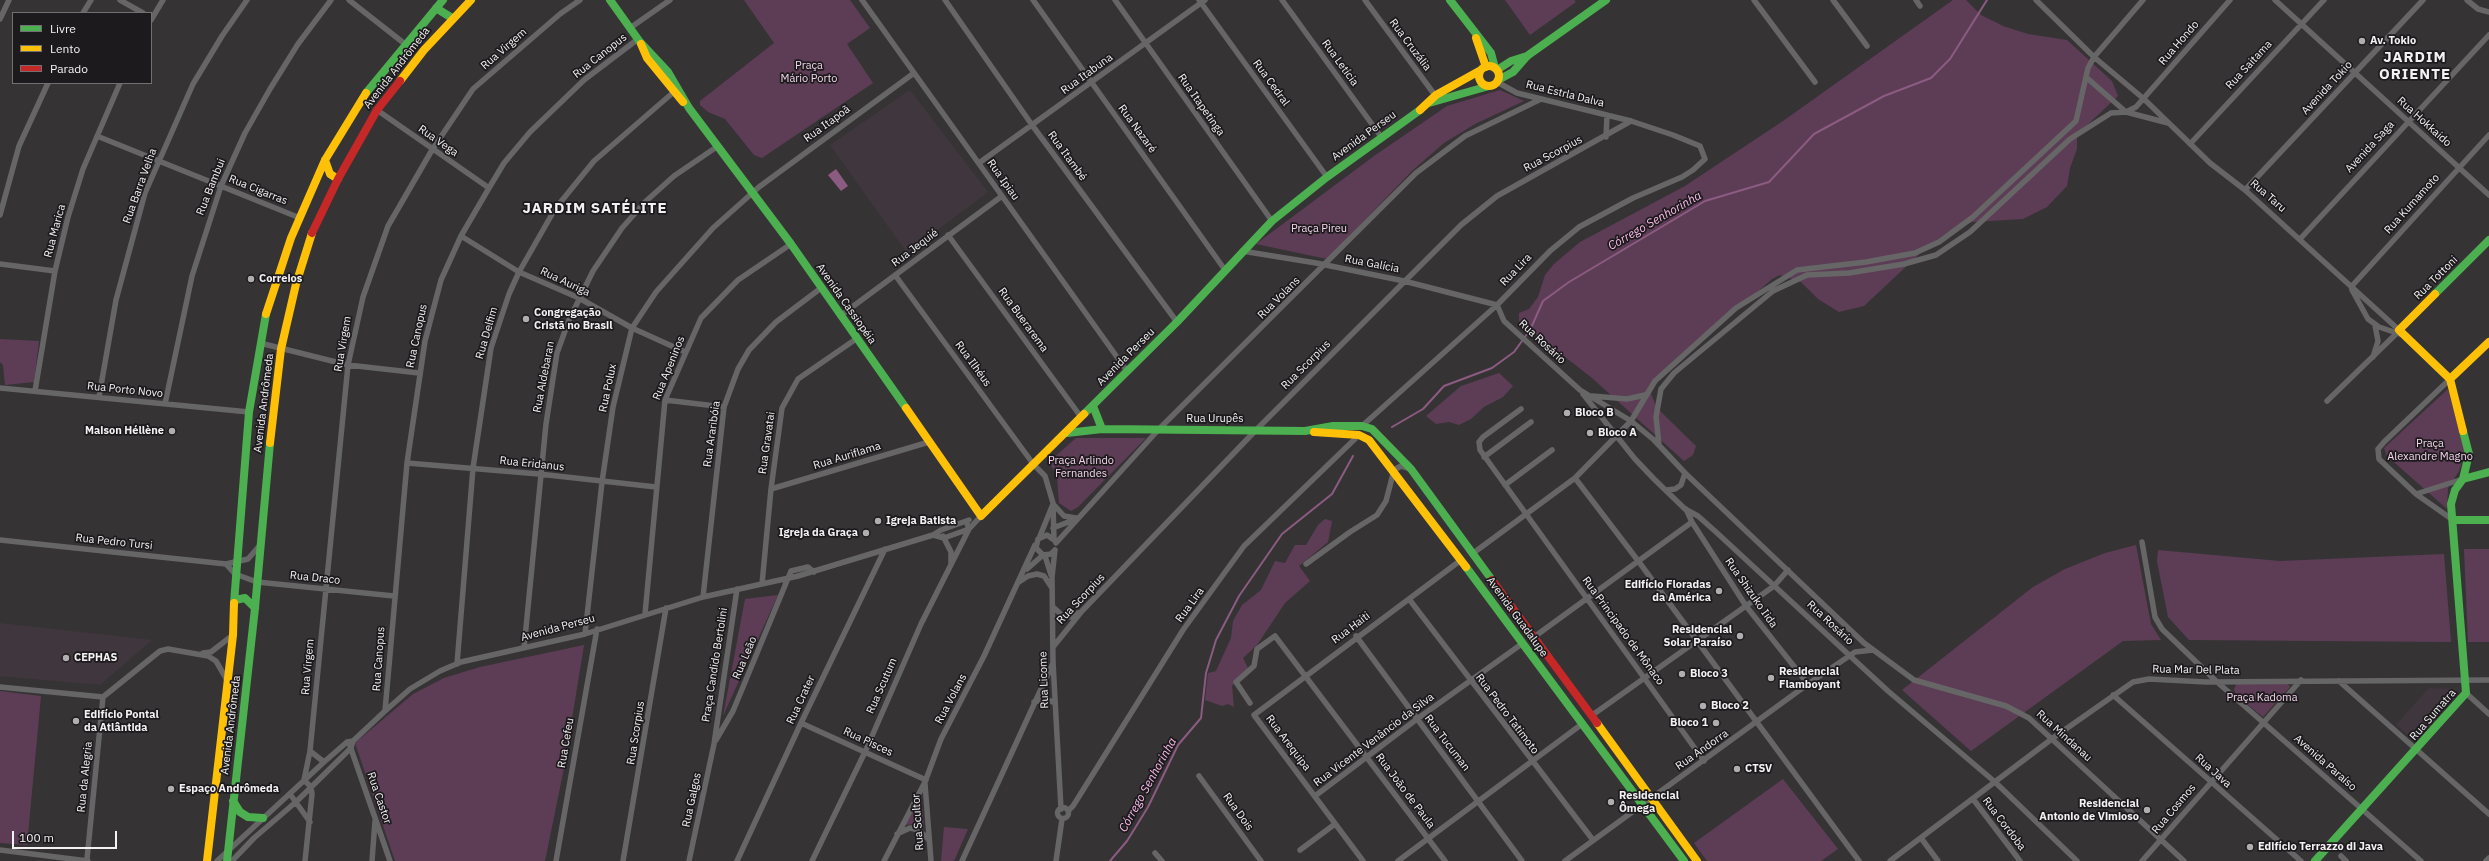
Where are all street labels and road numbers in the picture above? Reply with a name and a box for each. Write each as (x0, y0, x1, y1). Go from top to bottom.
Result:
street label: Rua Cruzália (1386, 16, 1434, 74)
street label: Rua Hondo (2156, 18, 2202, 68)
street label: Avenida Andrômeda (361, 25, 433, 111)
street label: Rua Virgem (478, 26, 530, 72)
street label: Rua Canopus (570, 31, 630, 81)
street label: Rua Letícia (1319, 37, 1361, 89)
street label: Rua Saitama (2223, 38, 2275, 92)
street label: Rua Itabuna (1059, 51, 1115, 97)
street label: Rua Cedral (1250, 57, 1292, 109)
street label: Avenida Tokio (2299, 58, 2355, 118)
street label: Rua Itapetinga (1175, 71, 1227, 139)
street label: Rua Estrla Dalva (1525, 78, 1605, 110)
street label: Rua Hokkaido (2394, 94, 2454, 150)
street label: Rua Nazaré (1115, 102, 1159, 156)
street label: Rua Itapoã (801, 103, 853, 145)
street label: Avenida Perseu (1329, 108, 1399, 164)
street label: Avenida Saga (2343, 118, 2397, 176)
street label: Rua Vega (415, 122, 461, 160)
street label: Rua Itambé (1045, 129, 1089, 183)
street label: Rua Scorpius (1521, 133, 1585, 175)
street label: Rua Barra Velha (120, 147, 160, 225)
street label: Rua Bambui (194, 157, 228, 217)
street label: Rua Ipiau (984, 157, 1022, 203)
street label: Rua Kumamoto (2382, 171, 2442, 237)
street label: Rua Cigarras (227, 172, 289, 208)
street label: Rua Taru (2247, 177, 2289, 215)
street label: Rua Marica (42, 203, 68, 259)
street label: Rua Jequié (889, 226, 941, 270)
street label: Rua Lira (1497, 251, 1535, 289)
street label: Rua Galícia (1344, 252, 1400, 276)
street label: Rua Tottoni (2411, 253, 2461, 303)
street label: Avenida Cassiopéia (813, 261, 879, 347)
street label: Rua Auriga (538, 265, 592, 299)
street label: Rua Volans (1255, 274, 1303, 322)
street label: Rua Buerarema (995, 285, 1051, 355)
street label: Rua Canopus (404, 303, 430, 369)
street label: Rua Delfim (473, 305, 501, 361)
street label: Rua Virgem (332, 315, 354, 373)
street label: Rua Rosário (1516, 317, 1568, 367)
street label: Avenida Perseu (1094, 325, 1158, 389)
street label: Rua Apeninos (650, 334, 688, 402)
street label: Rua Scorpius (1279, 338, 1333, 392)
street label: Rua Ilhéus (952, 339, 994, 389)
street label: Rua Aldebaran (531, 340, 557, 414)
street label: Avenida Andrômeda (251, 353, 277, 453)
street label: Rua Polux (596, 363, 620, 413)
street label: Rua Porto Novo (86, 379, 164, 401)
street label: Rua Araribóia (701, 400, 723, 468)
street label: Rua Gravatai (756, 411, 778, 475)
street label: Rua Urupês (1186, 412, 1244, 426)
street label: Rua Auriflama (812, 439, 882, 473)
street label: Rua Eridanus (499, 454, 565, 474)
street label: Rua Pedro Tursi (75, 531, 153, 553)
street label: Rua Shizuko Iida (1722, 556, 1780, 630)
street label: Rua Draco (289, 569, 341, 587)
street label: Rua Scorpius (1054, 571, 1108, 627)
street label: Avenida Guadalupe (1484, 574, 1550, 660)
street label: Rua Principado de Mônaco (1579, 574, 1667, 688)
street label: Rua Lira (1173, 585, 1207, 625)
street label: Rua Rosário (1804, 598, 1856, 648)
street label: Praça Candido Bertolini (699, 607, 731, 723)
street label: Rua Haiti (1329, 609, 1373, 647)
street label: Avenida Perseu (519, 612, 597, 644)
street label: Rua Canopus (370, 626, 388, 692)
street label: Rua Leão (730, 635, 760, 681)
street label: Rua Virgem (299, 638, 317, 696)
street label: Rua Licome (1036, 651, 1052, 709)
street label: Rua Scutum (864, 656, 900, 716)
street label: Rua Mar Del Plata (2152, 663, 2240, 677)
street label: Rua Pedro Tatimoto (1473, 671, 1541, 757)
street label: Rua Volans (932, 672, 970, 726)
street label: Rua Crater (784, 673, 818, 727)
street label: Avenida Andrômeda (218, 675, 244, 775)
street label: Rua Sumatra (2407, 687, 2459, 743)
street label: Rua Vicente Venâncio da Silva (1311, 690, 1437, 790)
street label: Rua Scorpius (624, 700, 648, 766)
street label: Rua Mindanau (2033, 708, 2095, 764)
street label: Rua Arequipa (1263, 712, 1313, 774)
street label: Rua Tucuman (1421, 712, 1473, 774)
street label: Rua Cefeu (555, 717, 577, 769)
street label: Rua Pisces (841, 725, 895, 759)
street label: Rua Andorra (1673, 727, 1731, 773)
street label: Avenida Paraíso (2291, 732, 2359, 794)
street label: Rua da Alegria (75, 741, 95, 813)
street label: Rua João de Paula (1372, 751, 1438, 831)
street label: Rua Java (2192, 751, 2234, 791)
street label: Rua Castor (364, 770, 394, 826)
street label: Rua Galgos (680, 771, 704, 829)
street label: Rua Cosmos (2149, 781, 2199, 837)
street label: Rua Dois (1220, 791, 1256, 833)
street label: Rua Scultor (909, 793, 927, 851)
street label: Rua Cordoba (1980, 795, 2028, 853)

